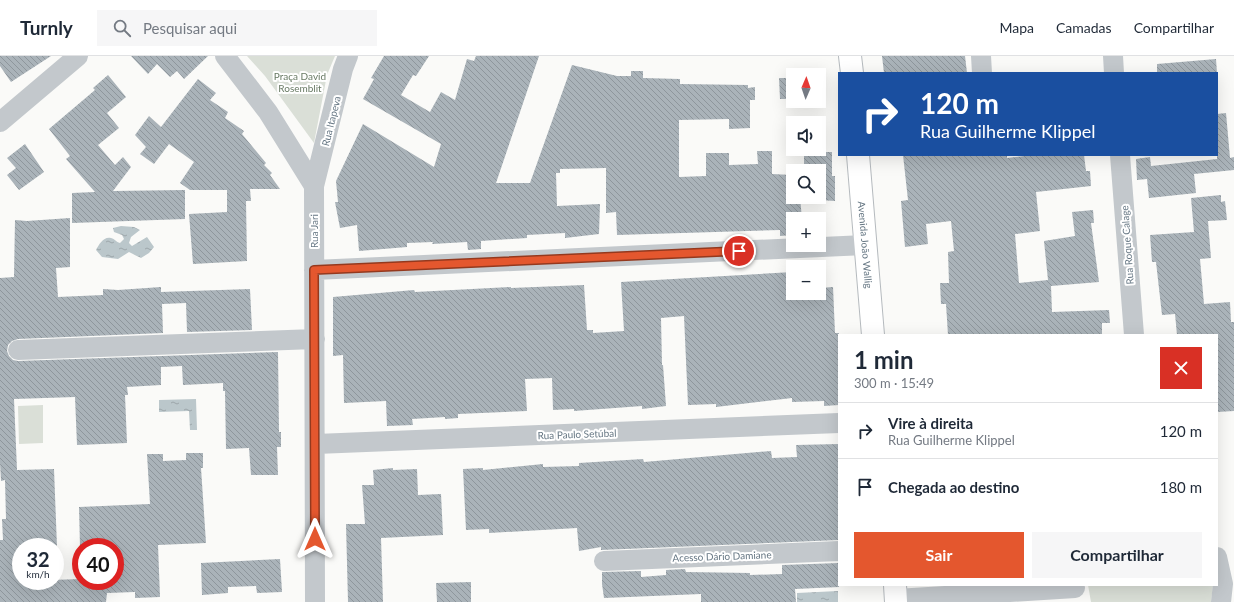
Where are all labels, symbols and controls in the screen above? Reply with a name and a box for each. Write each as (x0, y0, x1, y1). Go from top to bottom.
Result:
search box (97, 10, 377, 46)
text: Turnly (20, 16, 73, 39)
icon: search (111, 17, 133, 39)
text: Pesquisar aqui (143, 19, 237, 37)
text: Mapa (999, 19, 1034, 36)
text: Camadas (1056, 19, 1112, 36)
text: Compartilhar (1134, 19, 1214, 36)
north arrow (786, 68, 826, 108)
map controls (786, 68, 826, 300)
park label: Praça David Rosemblit (274, 70, 326, 94)
text: 120 m (920, 86, 999, 120)
icon: right (854, 88, 906, 140)
street label: Rua Itapeva (319, 95, 343, 147)
button: sound (786, 116, 826, 156)
text: Rua Guilherme Klippel (920, 120, 1096, 142)
button: search (786, 164, 826, 204)
street label: Avenida João Wallig (856, 201, 875, 289)
street label: Rua Roque Calage (1118, 205, 1136, 285)
button: + (786, 212, 826, 252)
street label: Rua Jari (308, 214, 320, 248)
pin (722, 234, 756, 268)
icon: arrive (728, 240, 750, 262)
button: − (786, 260, 826, 300)
text: 1 min (854, 345, 914, 374)
button: close (1160, 347, 1202, 389)
text: 300 m · 15:49 (854, 375, 934, 391)
text: Vire à direita (888, 414, 973, 432)
icon: right (854, 420, 876, 442)
text: 120 m (1160, 422, 1202, 440)
street label: Rua Paulo Setúbal (537, 427, 617, 441)
text: Rua Guilherme Klippel (888, 432, 1015, 448)
icon: arrive (854, 476, 876, 498)
text: Chegada ao destino (888, 478, 1019, 496)
text: 180 m (1160, 478, 1202, 496)
position arrow (294, 518, 336, 560)
button: Sair (854, 532, 1024, 578)
button: Compartilhar (1032, 532, 1202, 578)
speed limit sign: 40 (72, 538, 124, 590)
text: 32 (26, 547, 50, 571)
street label: Acesso Dário Damiane (672, 548, 772, 564)
text: km/h (26, 568, 50, 580)

